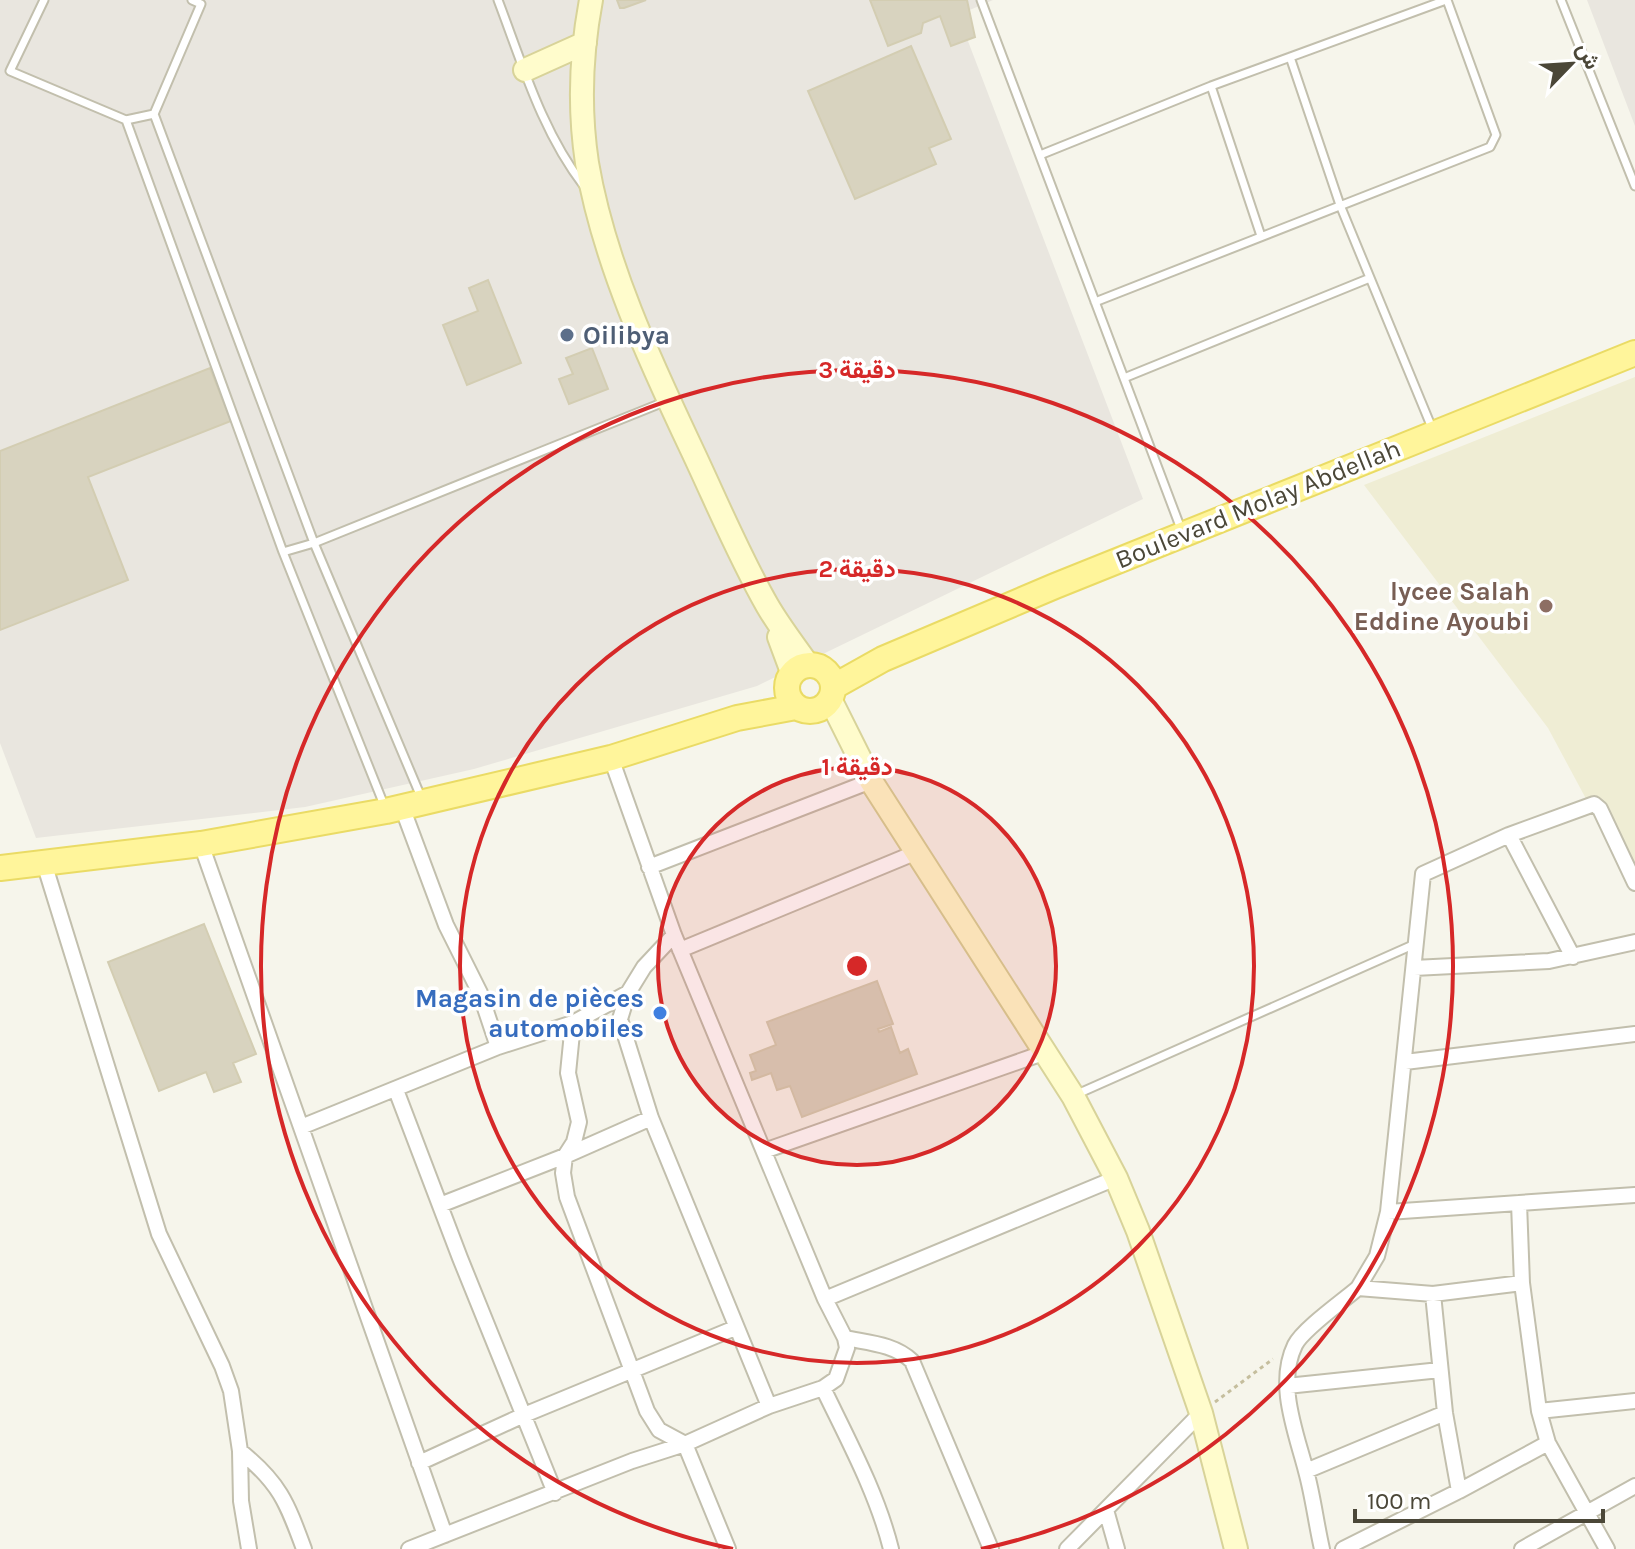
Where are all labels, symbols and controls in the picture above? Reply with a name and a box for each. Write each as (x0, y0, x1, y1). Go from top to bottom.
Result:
north arrow (1531, 24, 1611, 104)
text: ش (1571, 38, 1606, 73)
place label: Oilibya (583, 320, 670, 351)
marker: Oilibya (558, 326, 576, 344)
text: 3 دقيقة (818, 356, 896, 384)
street label: Boulevard Molay Abdellah (1111, 433, 1405, 575)
text: 2 دقيقة (818, 555, 896, 583)
place label: lycee Salah Eddine Ayoubi (1354, 576, 1530, 637)
marker: lycee Salah Eddine Ayoubi (1537, 597, 1555, 615)
text: 1 دقيقة (821, 753, 893, 781)
centre of rings (843, 952, 871, 980)
place label: Magasin de pièces automobiles (415, 983, 644, 1044)
marker: Magasin de pièces automobiles (651, 1004, 669, 1022)
scale bar (1355, 1473, 1603, 1523)
text: 100 m (1367, 1487, 1432, 1515)

